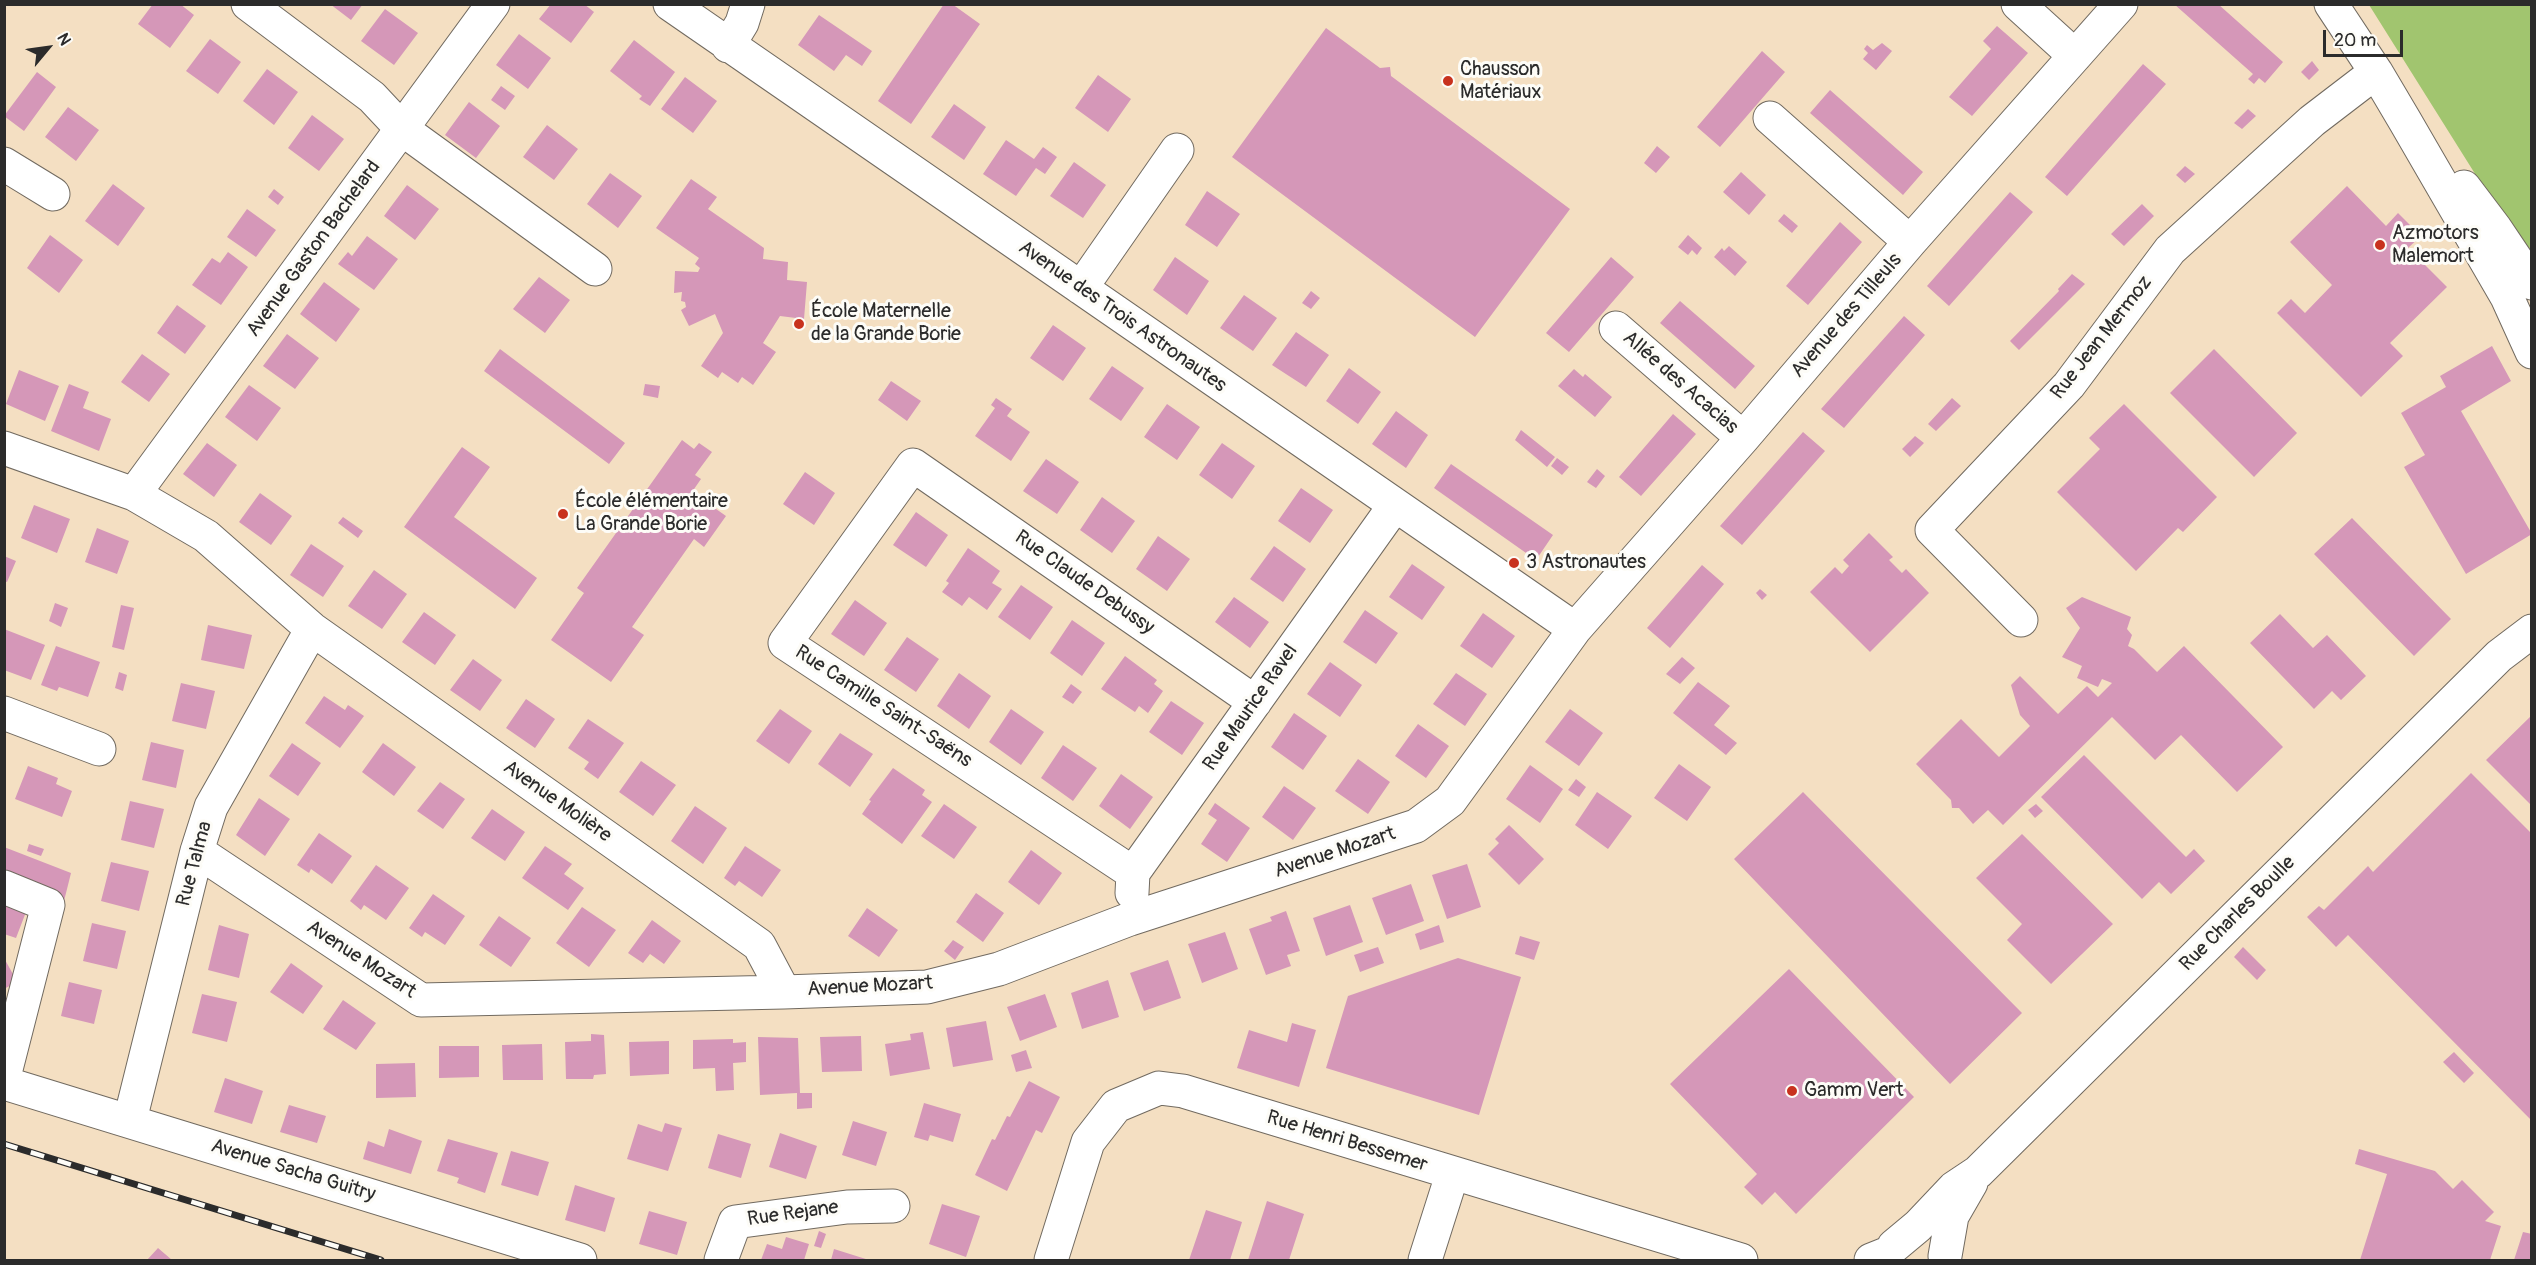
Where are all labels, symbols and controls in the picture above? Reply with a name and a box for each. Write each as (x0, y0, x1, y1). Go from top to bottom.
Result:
north arrow (18, 18, 78, 78)
scale bar (2326, 18, 2406, 56)
text: 20 m (2334, 29, 2376, 52)
text: N (52, 30, 75, 49)
place label: Chausson Matériaux (1460, 58, 1541, 105)
marker: Chausson Matériaux (1441, 74, 1455, 88)
street label: Avenue Gaston Bachelard (242, 156, 386, 342)
place label: Azmotors Malemort (2392, 222, 2479, 269)
street label: Avenue des Trois Astronautes (1013, 236, 1231, 398)
marker: Azmotors Malemort (2373, 238, 2387, 252)
street label: Avenue des Tilleuls (1787, 249, 1907, 383)
street label: Rue Jean Mermoz (2046, 272, 2158, 404)
place label: École Maternelle de la Grande Borie (811, 300, 961, 347)
marker: École Maternelle de la Grande Borie (792, 317, 806, 331)
street label: Allée des Acacias (1617, 326, 1743, 440)
place label: École élémentaire La Grande Borie (575, 490, 728, 537)
marker: École élémentaire La Grande Borie (556, 507, 570, 521)
street label: Rue Claude Debussy (1010, 526, 1158, 640)
place label: 3 Astronautes (1526, 551, 1646, 575)
marker: 3 Astronautes (1507, 556, 1521, 570)
street label: Rue Maurice Ravel (1199, 640, 1303, 776)
street label: Rue Camille Saint-Saëns (790, 641, 976, 773)
street label: Avenue Molière (498, 756, 616, 848)
street label: Rue Talma (172, 819, 218, 909)
street label: Avenue Mozart (1271, 822, 1399, 884)
street label: Rue Charles Boulle (2175, 851, 2301, 977)
street label: Avenue Mozart (302, 916, 420, 1004)
street label: Avenue Mozart (807, 972, 933, 1002)
place label: Gamm Vert (1804, 1079, 1903, 1103)
marker: Gamm Vert (1785, 1084, 1799, 1098)
street label: Rue Henri Bessemer (1264, 1106, 1430, 1178)
street label: Avenue Sacha Guitry (208, 1135, 378, 1207)
street label: Rue Rejane (746, 1196, 840, 1232)

